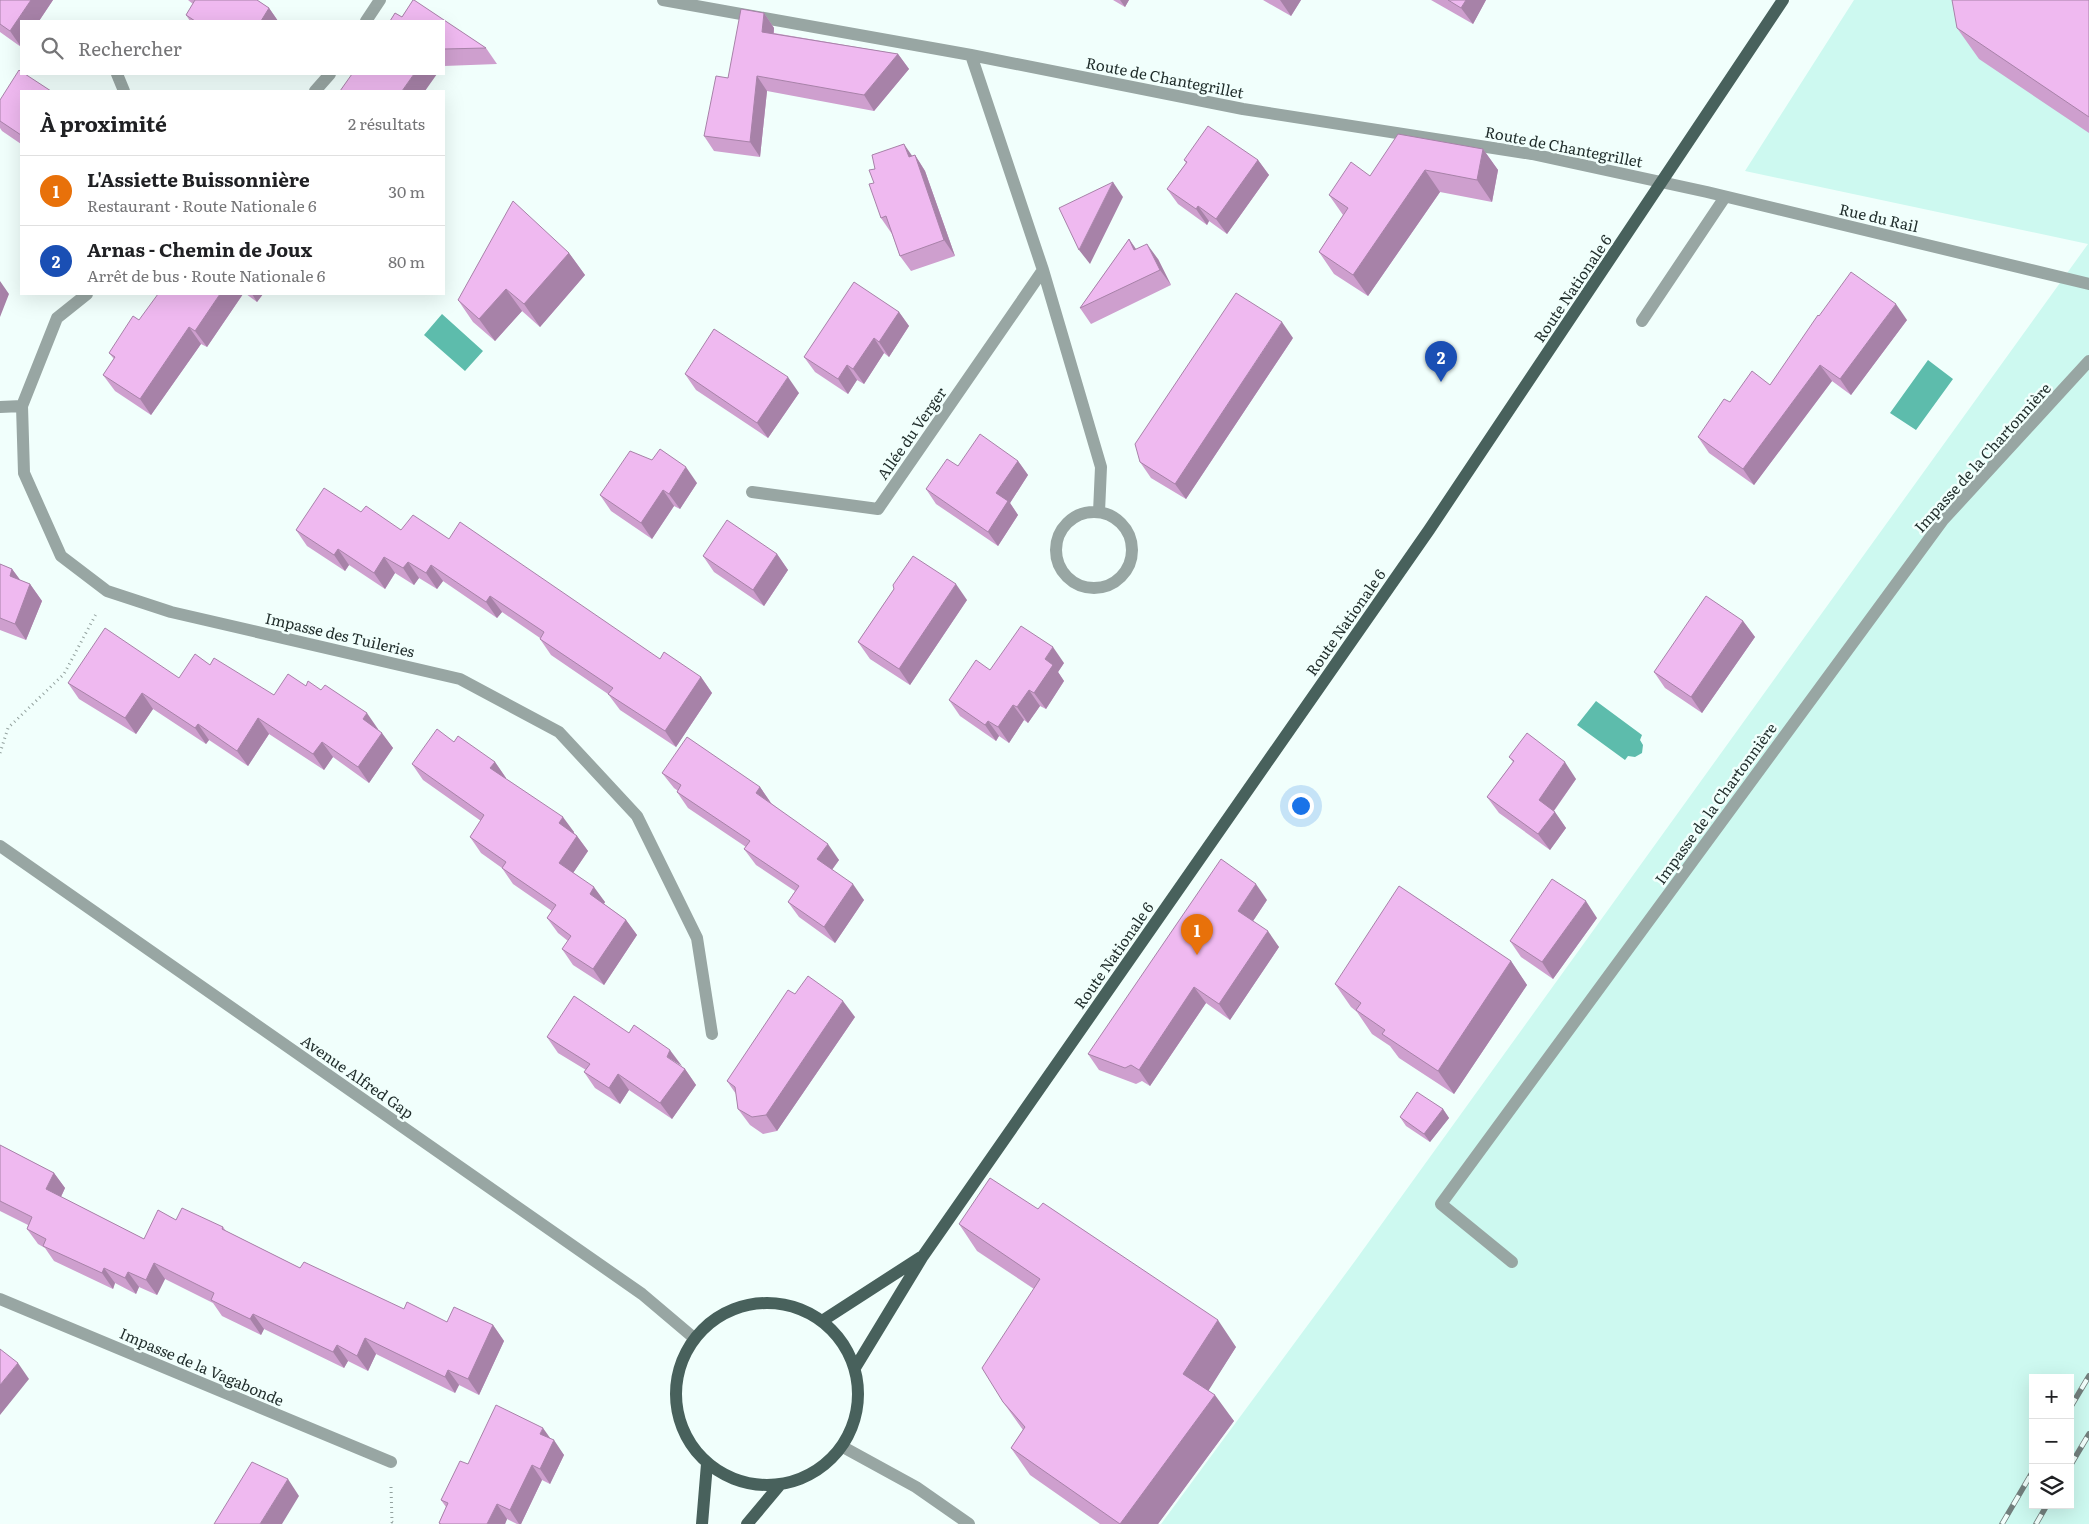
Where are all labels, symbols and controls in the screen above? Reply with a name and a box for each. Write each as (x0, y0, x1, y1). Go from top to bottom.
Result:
search box (20, 20, 445, 75)
icon: search (38, 34, 66, 62)
text: Rechercher (78, 34, 182, 62)
street label: Route de Chantegrillet (1084, 50, 1246, 104)
text: À proximité (40, 107, 167, 138)
text: 2 résultats (348, 111, 425, 135)
street label: Route de Chantegrillet (1483, 119, 1645, 173)
text: L'Assiette Buissonnière (87, 165, 310, 193)
text: 1 (53, 179, 59, 203)
text: 30 m (388, 179, 425, 203)
text: Restaurant · Route Nationale 6 (87, 193, 316, 217)
street label: Rue du Rail (1837, 197, 1921, 237)
street label: Route Nationale 6 (1527, 229, 1617, 347)
text: Arnas - Chemin de Joux (87, 235, 312, 263)
text: 2 (52, 249, 60, 273)
text: 80 m (388, 249, 425, 273)
text: Arrêt de bus · Route Nationale 6 (87, 263, 325, 287)
pin: 2 (1425, 341, 1457, 382)
street label: Impasse de la Chartonnière (1908, 377, 2056, 537)
street label: Allée du Verger (871, 382, 951, 484)
street label: Route Nationale 6 (1299, 564, 1391, 680)
street label: Impasse des Tuileries (263, 606, 417, 662)
street label: Impasse de la Chartonnière (1648, 717, 1782, 889)
your location (1288, 793, 1314, 819)
street label: Route Nationale 6 (1067, 897, 1159, 1013)
pin: 1 (1181, 914, 1213, 955)
street label: Avenue Alfred Gap (297, 1028, 419, 1124)
street label: Impasse de la Vagabonde (116, 1321, 288, 1411)
map controls (2029, 1374, 2074, 1509)
button: + (2029, 1374, 2074, 1419)
button: − (2029, 1419, 2074, 1464)
button: layers (2029, 1464, 2074, 1509)

